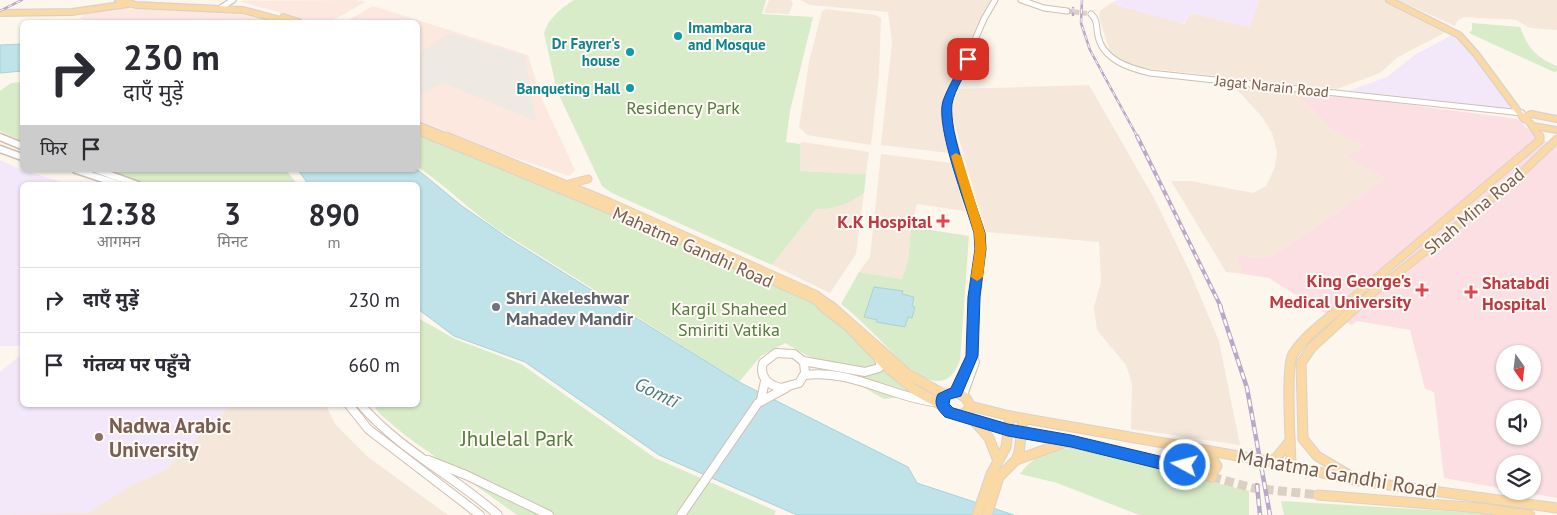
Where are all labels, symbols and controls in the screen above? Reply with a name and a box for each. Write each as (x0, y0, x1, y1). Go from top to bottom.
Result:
place label: Imambara and Mosque (688, 18, 766, 54)
marker: Imambara and Mosque (672, 30, 684, 42)
text: 230 m (123, 34, 220, 80)
place label: Dr Fayrer's house (552, 34, 620, 70)
pin (947, 38, 989, 80)
icon: right (40, 40, 105, 105)
icon: arrive (954, 45, 982, 73)
marker: Dr Fayrer's house (624, 46, 636, 58)
street label: Jagat Narain Road (1213, 70, 1330, 101)
text: दाएँ मुड़ें (123, 78, 183, 106)
place label: Banqueting Hall (516, 79, 621, 98)
marker: Banqueting Hall (624, 82, 636, 94)
park label: Residency Park (626, 96, 740, 119)
icon: arrive (77, 135, 105, 163)
text: फिर (40, 136, 67, 160)
street label: Shah Mina Road (1419, 162, 1529, 260)
text: 12:38 (81, 194, 157, 233)
text: 3 (224, 194, 241, 233)
text: 890 (308, 195, 359, 234)
street label: Mahatma Gandhi Road (609, 201, 777, 293)
place label: K.K Hospital (837, 210, 933, 233)
marker: K.K Hospital (936, 214, 950, 228)
text: आगमन (97, 231, 141, 251)
text: मिनट (217, 231, 248, 251)
text: m (327, 232, 340, 252)
place label: King George's Medical University (1270, 269, 1411, 313)
place label: Shatabdi Hospital (1482, 271, 1550, 315)
marker: King George's Medical University (1415, 283, 1429, 297)
marker: Shatabdi Hospital (1464, 285, 1478, 299)
icon: right (40, 286, 68, 314)
place label: Shri Akeleshwar Mahadev Mandir (506, 286, 634, 330)
text: दाएँ मुड़ें (83, 287, 139, 311)
text: 230 m (348, 288, 400, 312)
park label: Kargil Shaheed Smiriti Vatika (671, 297, 787, 341)
marker: Shri Akeleshwar Mahadev Mandir (490, 301, 502, 313)
north arrow (1496, 345, 1541, 390)
map controls (1496, 345, 1541, 500)
icon: arrive (40, 351, 68, 379)
text: गंतव्य पर पहुँचे (83, 352, 190, 376)
text: 660 m (348, 353, 400, 377)
water label: Gomtī (631, 371, 686, 414)
button: sound (1496, 400, 1541, 445)
place label: Nadwa Arabic University (109, 412, 231, 463)
park label: Jhulelal Park (460, 425, 573, 452)
marker: Nadwa Arabic University (93, 431, 105, 443)
position arrow (1158, 438, 1210, 490)
street label: Mahatma Gandhi Road (1235, 442, 1439, 504)
button: layers (1496, 455, 1541, 500)

